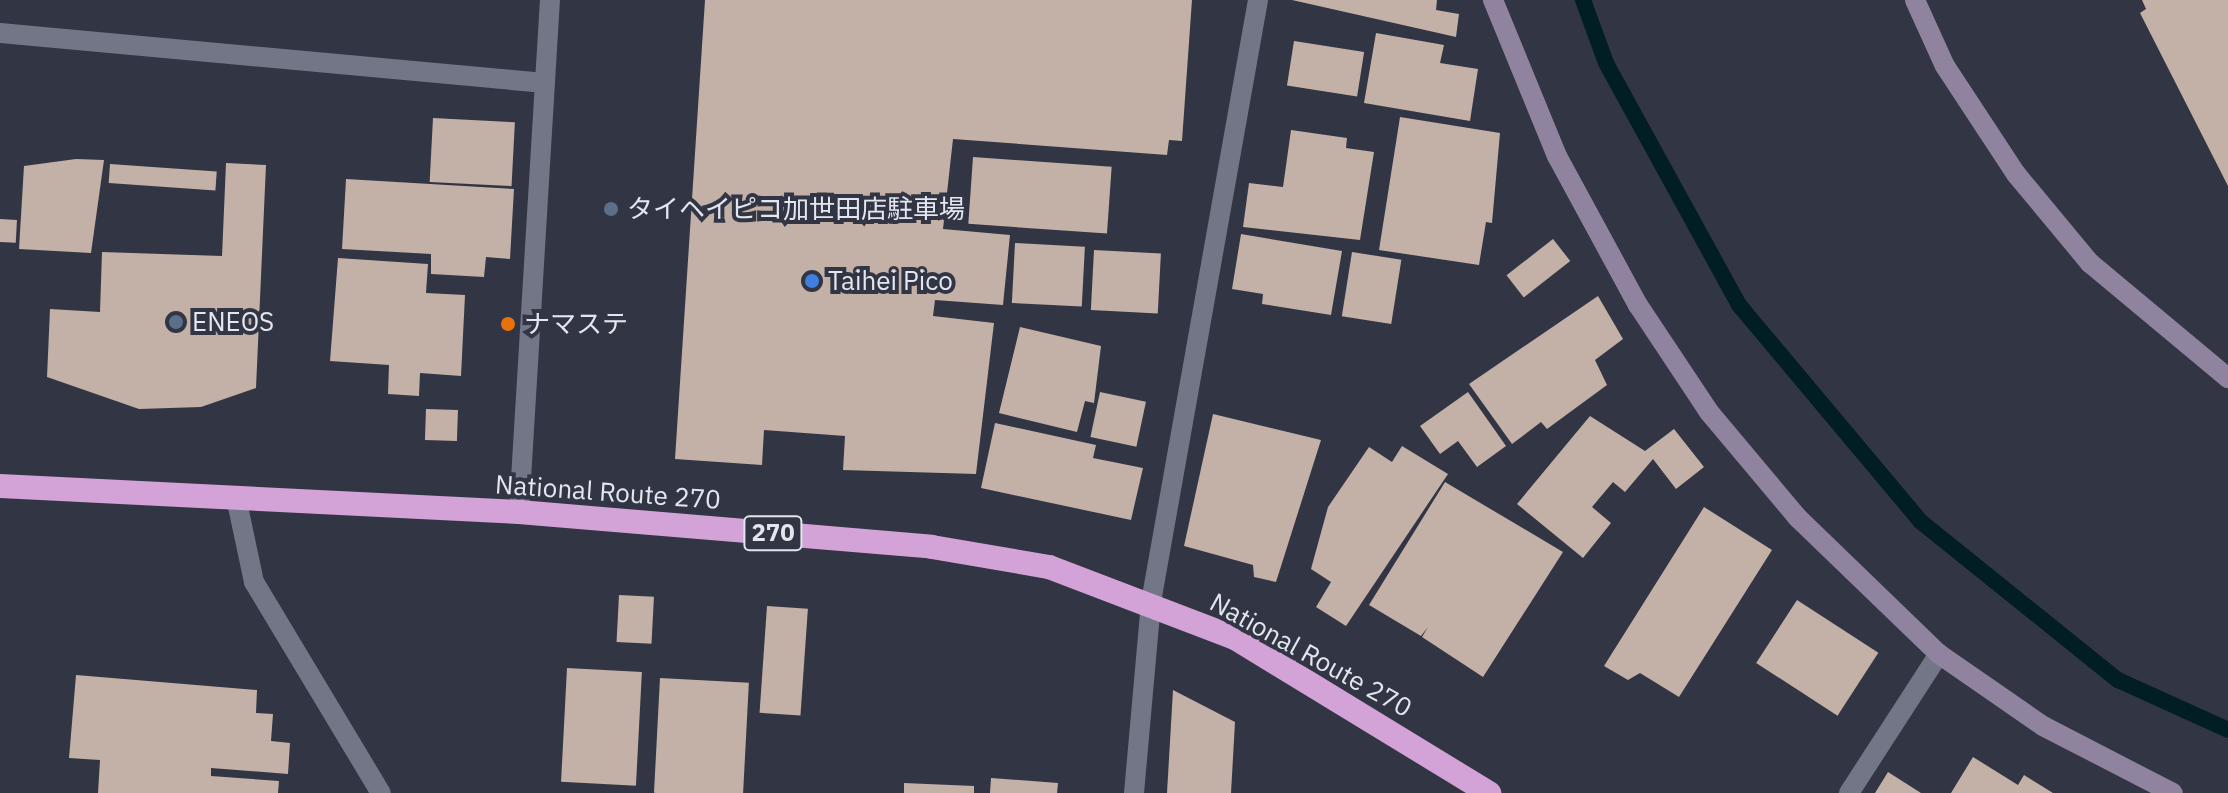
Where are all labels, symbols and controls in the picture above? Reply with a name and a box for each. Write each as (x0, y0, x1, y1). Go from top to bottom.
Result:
place label: タイヘイピコ加世田店駐車場 (627, 193, 965, 225)
marker: タイヘイピコ加世田店駐車場 (602, 200, 620, 218)
place label: Taihei Pico (828, 265, 953, 297)
marker: Taihei Pico (803, 272, 821, 290)
place label: ENEOS (192, 306, 274, 338)
place label: ナマステ (524, 308, 628, 340)
marker: ENEOS (167, 313, 185, 331)
marker: ナマステ (499, 315, 517, 333)
street label: National Route 270 (494, 469, 722, 515)
road number: 270 (743, 513, 803, 553)
street label: National Route 270 (1205, 587, 1417, 723)

